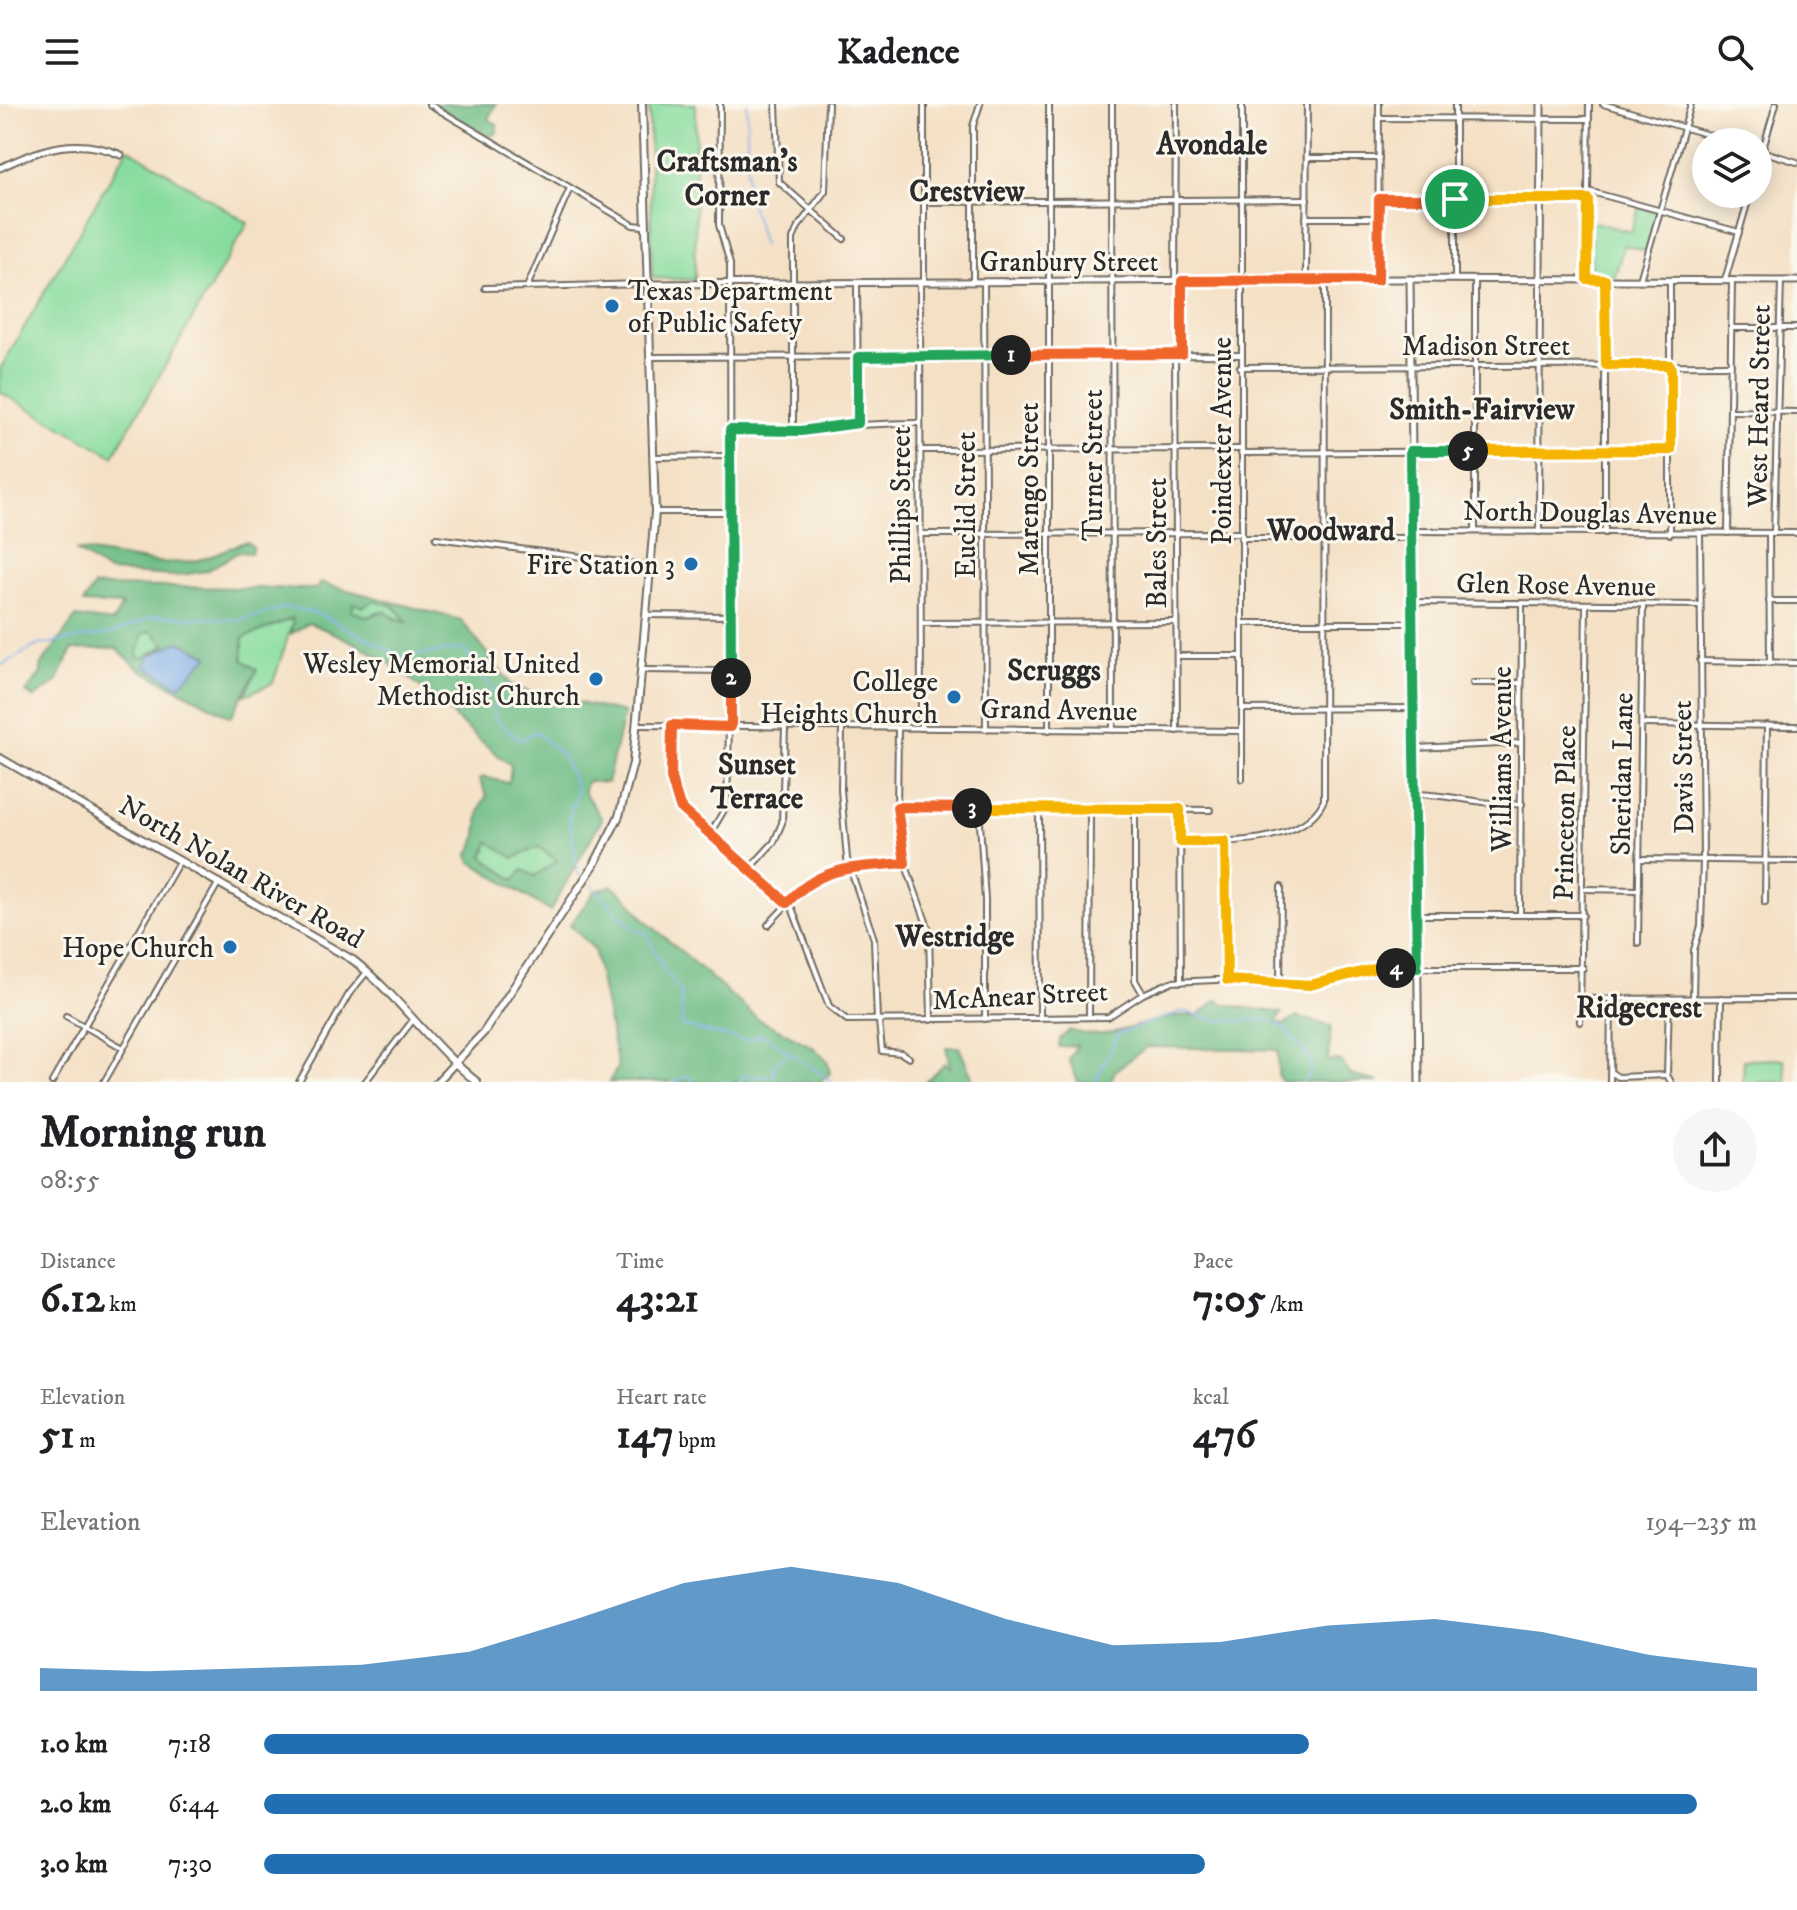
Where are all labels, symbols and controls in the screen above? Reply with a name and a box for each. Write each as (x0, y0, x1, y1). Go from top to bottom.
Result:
icon: menu (40, 30, 84, 74)
text: Kadence (837, 30, 960, 75)
icon: search (1713, 30, 1757, 74)
district label: Avondale (1156, 127, 1268, 164)
map controls (1692, 128, 1772, 208)
button: layers (1692, 128, 1772, 208)
district label: Craftsman's Corner (657, 144, 797, 215)
pin (1421, 165, 1489, 233)
district label: Crestview (909, 174, 1026, 211)
icon: arrive (1433, 177, 1477, 221)
street label: Granbury Street (979, 245, 1159, 280)
place label: Texas Department of Public Safety (628, 274, 833, 341)
marker: Texas Department of Public Safety (603, 297, 621, 315)
street label: West Heard Street (1740, 304, 1779, 509)
street label: Madison Street (1402, 329, 1570, 364)
pin: 1 (991, 335, 1031, 375)
street label: Poindexter Avenue (1205, 337, 1240, 545)
text: 1 (1007, 341, 1015, 368)
street label: Turner Street (1076, 389, 1111, 541)
district label: Smith-Fairview (1389, 392, 1576, 429)
street label: Marengo Street (1012, 402, 1047, 576)
street label: Phillips Street (884, 426, 919, 584)
street label: Euclid Street (949, 431, 984, 579)
pin: 5 (1448, 431, 1488, 471)
text: 5 (1463, 437, 1473, 464)
street label: Bales Street (1140, 477, 1175, 609)
street label: North Douglas Avenue (1463, 494, 1717, 533)
district label: Woodward (1266, 513, 1396, 550)
place label: Fire Station 3 (526, 548, 675, 583)
marker: Fire Station 3 (682, 555, 700, 573)
street label: Glen Rose Avenue (1456, 566, 1656, 605)
place label: Wesley Memorial United Methodist Church (302, 647, 580, 714)
district label: Scruggs (1007, 653, 1101, 690)
pin: 2 (711, 658, 751, 698)
text: 2 (726, 664, 736, 691)
place label: College Heights Church (760, 665, 938, 732)
street label: Williams Avenue (1485, 666, 1520, 853)
marker: Wesley Memorial United Methodist Church (587, 670, 605, 688)
marker: College Heights Church (945, 688, 963, 706)
street label: Grand Avenue (980, 692, 1138, 729)
street label: Sheridan Lane (1604, 692, 1641, 856)
street label: Davis Street (1665, 700, 1702, 834)
street label: Princeton Place (1546, 725, 1585, 901)
district label: Sunset Terrace (710, 747, 804, 818)
street label: North Nolan River Road (113, 788, 370, 957)
pin: 3 (952, 788, 992, 828)
text: 3 (968, 794, 976, 821)
district label: Westridge (895, 919, 1015, 956)
place label: Hope Church (62, 931, 214, 966)
marker: Hope Church (221, 938, 239, 956)
pin: 4 (1376, 948, 1416, 988)
text: 4 (1390, 954, 1402, 981)
street label: McAnear Street (931, 974, 1109, 1019)
district label: Ridgecrest (1576, 990, 1702, 1027)
text: Morning run (40, 1106, 266, 1161)
button: share (1673, 1108, 1757, 1192)
text: 08:55 (40, 1164, 100, 1197)
text: Distance (40, 1248, 116, 1275)
text: Time (616, 1248, 664, 1275)
text: Pace (1193, 1248, 1233, 1275)
text: 6.12 (40, 1275, 105, 1325)
text: 43:21 (616, 1275, 699, 1325)
text: 7:05 (1193, 1275, 1266, 1325)
text: km (105, 1291, 137, 1318)
text: /km (1266, 1291, 1304, 1318)
text: Elevation (40, 1384, 125, 1411)
text: Heart rate (616, 1384, 707, 1411)
text: kcal (1193, 1384, 1229, 1411)
text: 51 (40, 1411, 75, 1461)
text: 147 (616, 1411, 674, 1461)
text: 476 (1193, 1411, 1256, 1461)
text: m (75, 1427, 96, 1454)
text: bpm (674, 1427, 716, 1454)
text: Elevation (40, 1506, 141, 1539)
text: 194–235 m (1645, 1506, 1757, 1539)
text: 1.0 km (40, 1728, 108, 1761)
text: 7:18 (168, 1728, 211, 1761)
text: 2.0 km (40, 1788, 111, 1821)
text: 6:44 (168, 1788, 218, 1821)
text: 3.0 km (40, 1848, 108, 1881)
text: 7:30 (168, 1848, 212, 1881)

